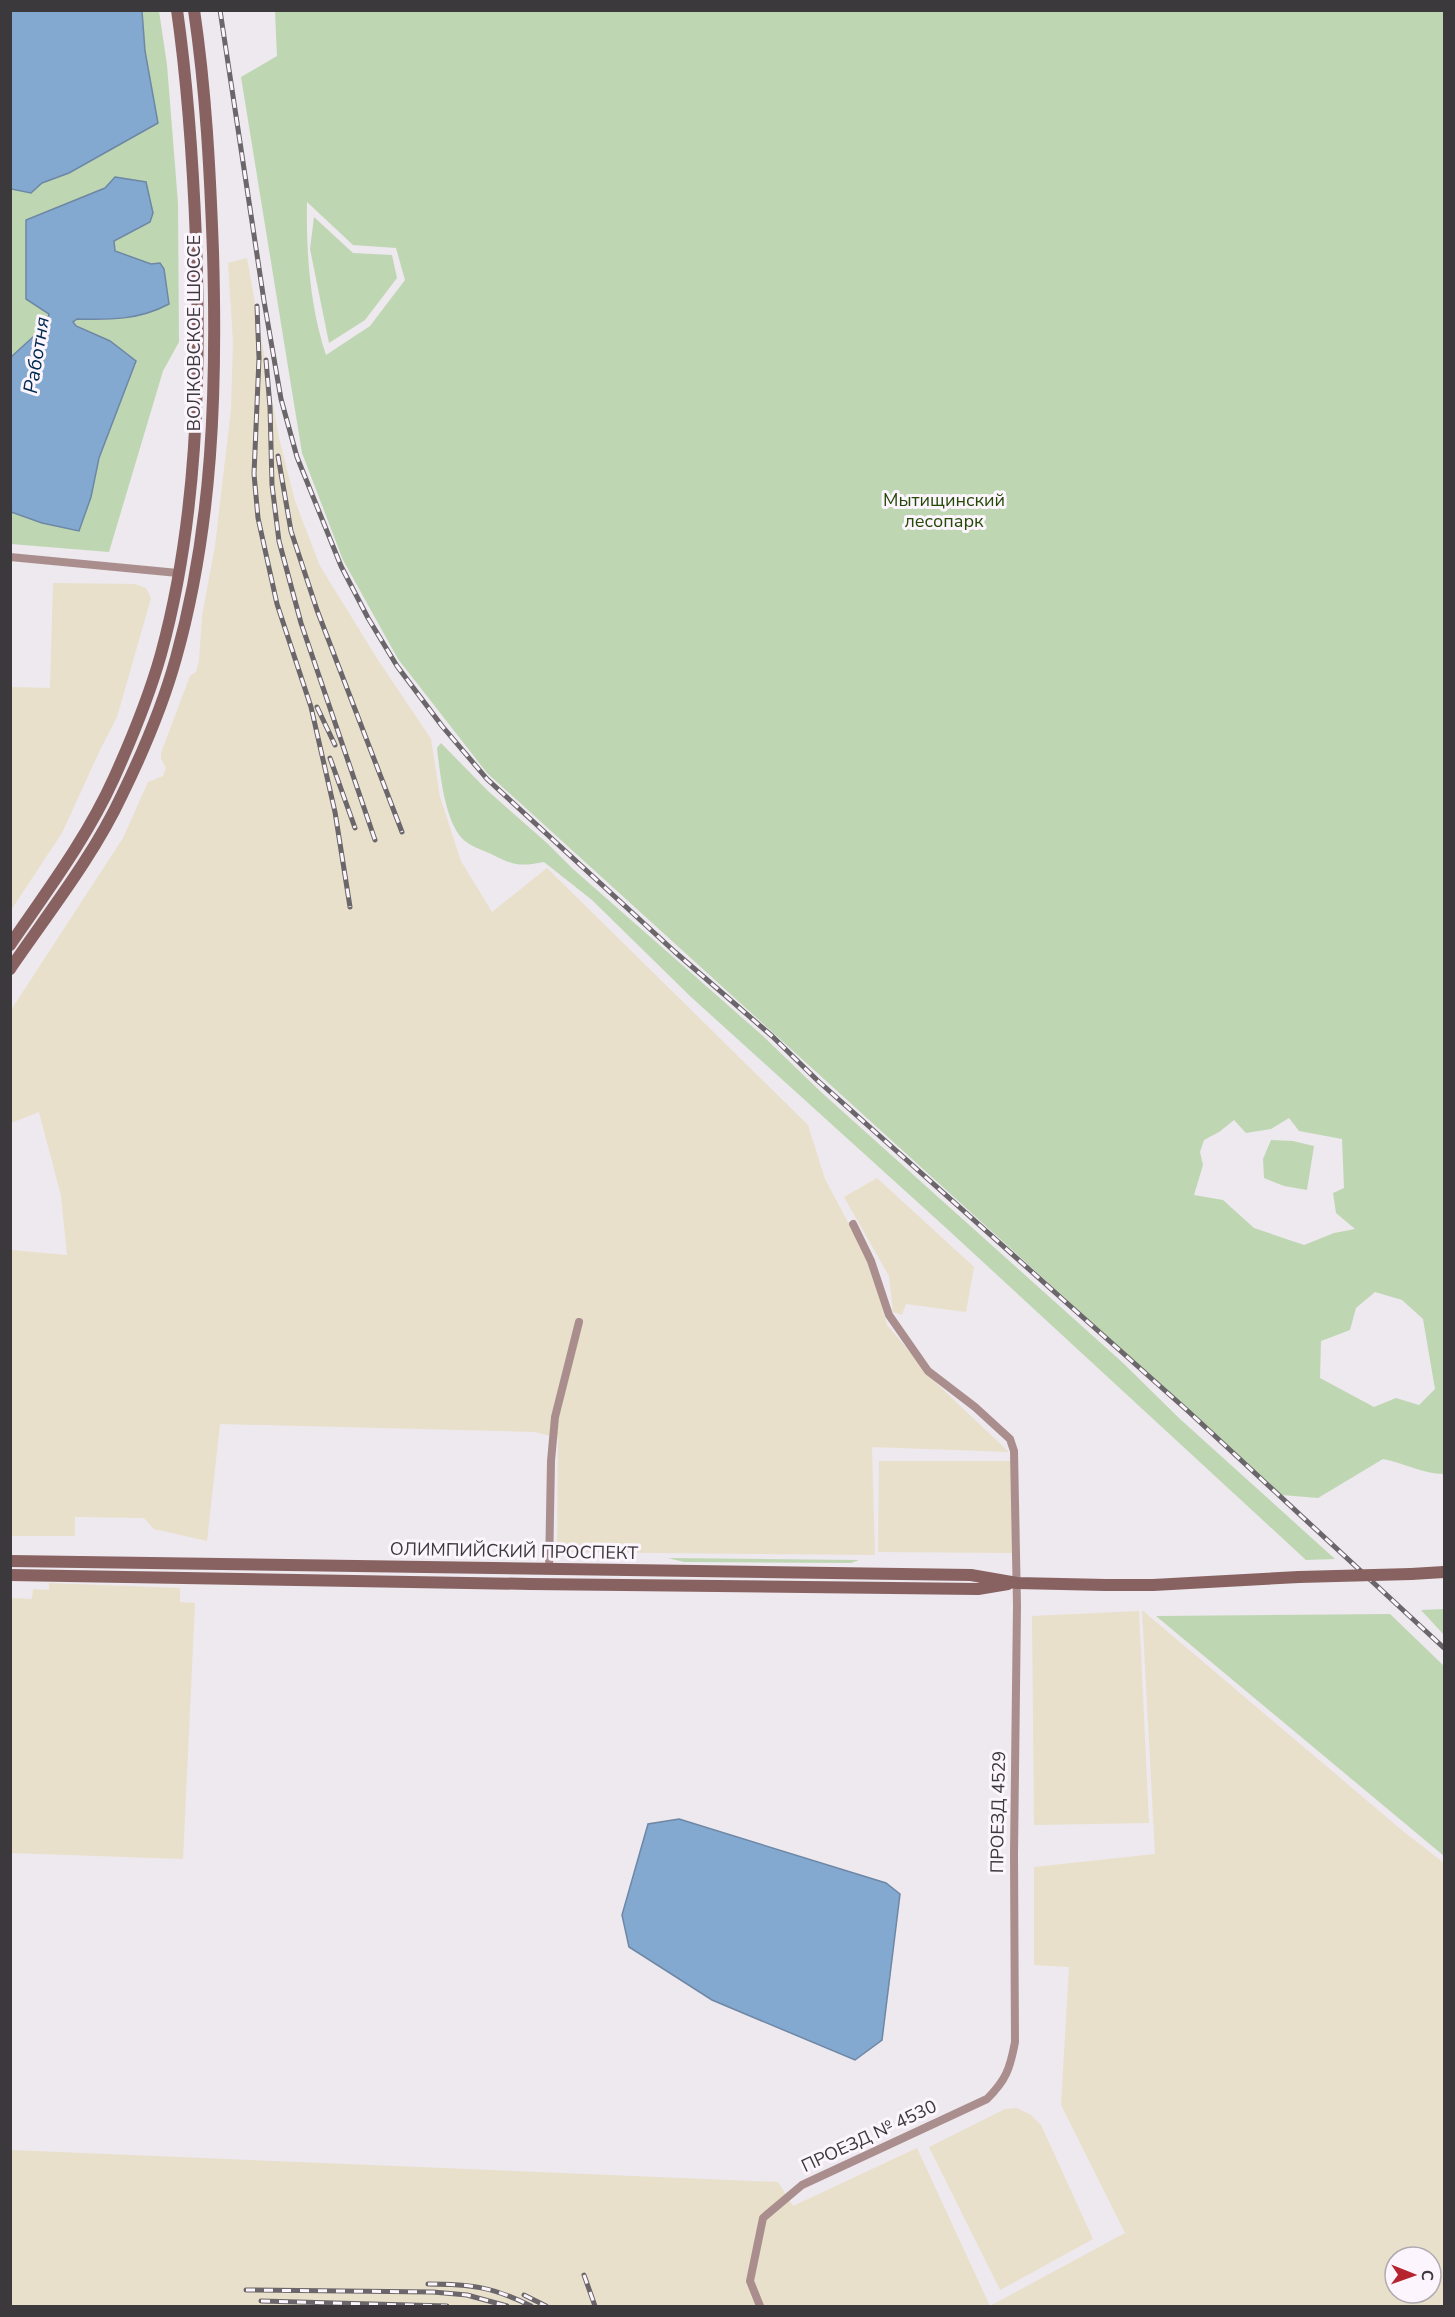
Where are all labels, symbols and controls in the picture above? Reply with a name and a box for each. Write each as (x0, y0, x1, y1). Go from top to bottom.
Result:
street label: ВОЛКОВСКОЕ ШОССЕ (182, 235, 206, 431)
water label: Работня (17, 315, 56, 395)
park label: Мытищинский лесопарк (883, 488, 1005, 533)
street label: ОЛИМПИЙСКИЙ ПРОСПЕКТ (390, 1537, 638, 1565)
street label: ПРОЕЗД 4529 (985, 1751, 1011, 1873)
street label: ПРОЕЗД № 4530 (798, 2094, 940, 2178)
north arrow (1383, 2245, 1443, 2305)
text: С (1416, 2270, 1438, 2281)

